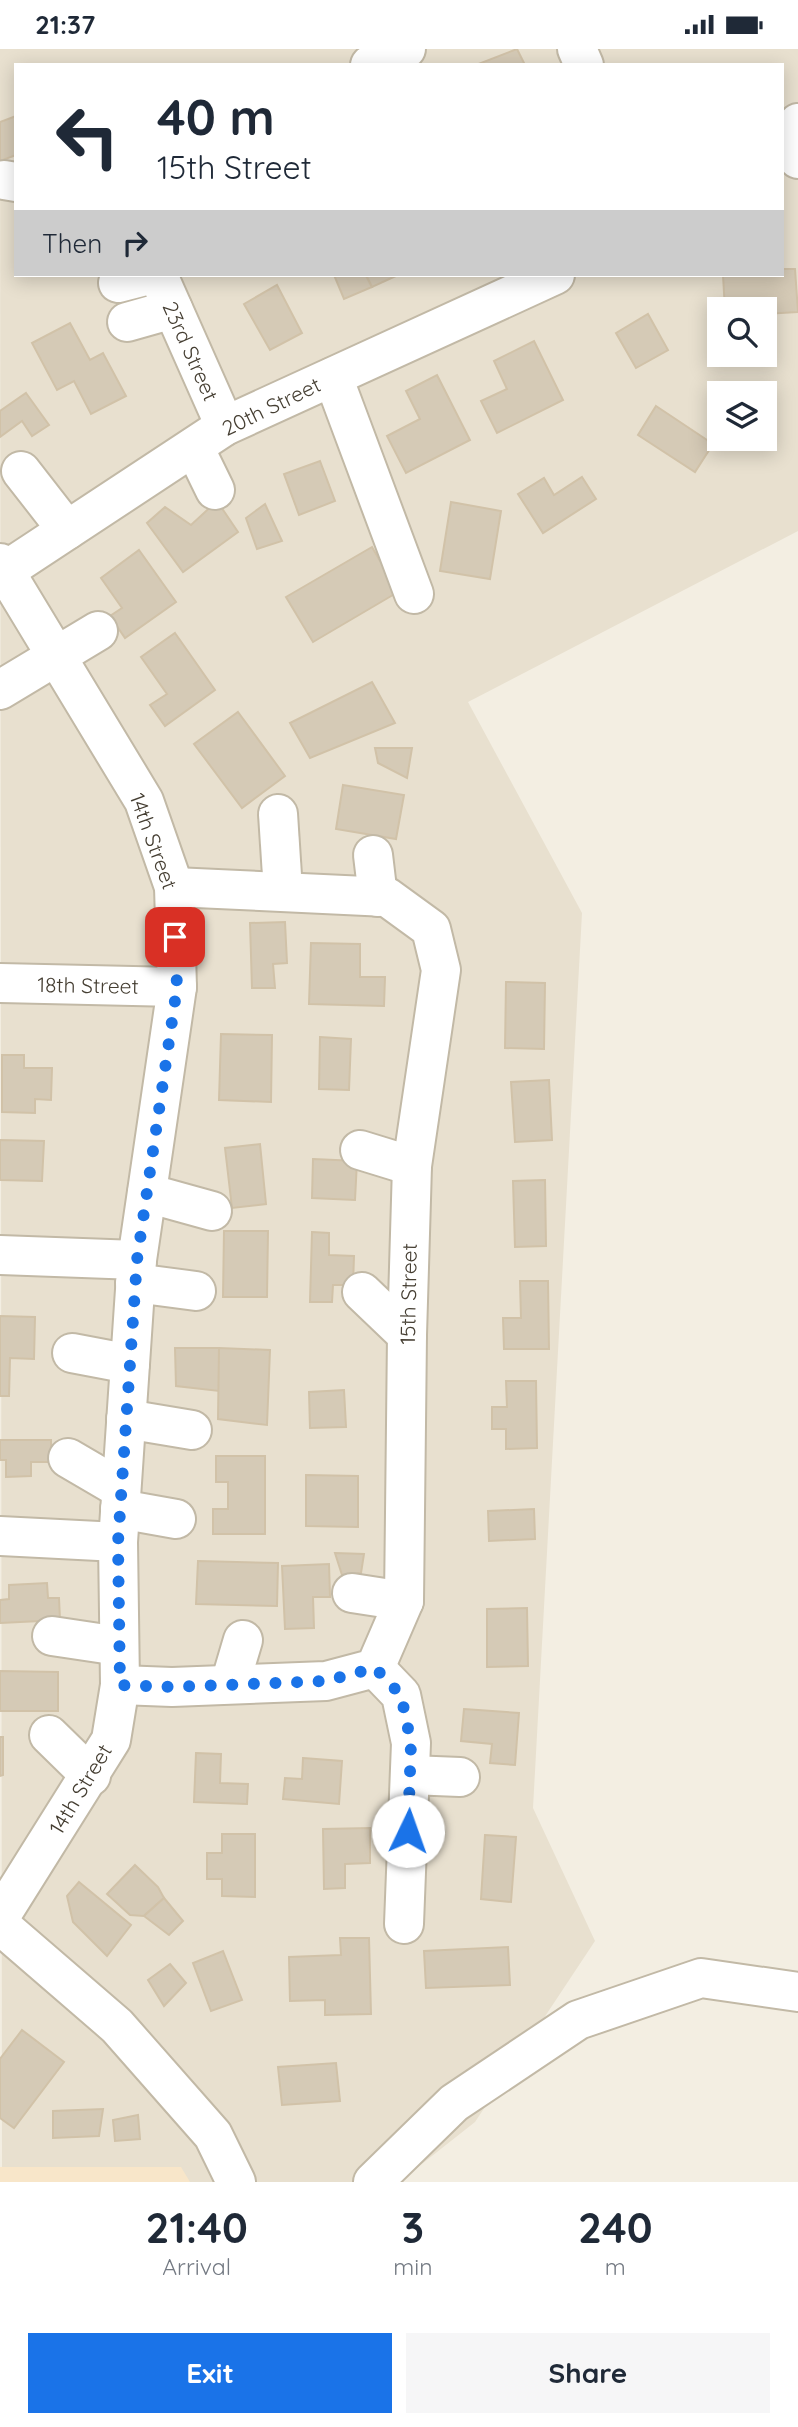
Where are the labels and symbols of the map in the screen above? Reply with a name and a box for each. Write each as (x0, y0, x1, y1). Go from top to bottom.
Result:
street label: 23rd Street (158, 297, 224, 405)
street label: 20th Street (218, 371, 324, 441)
street label: 14th Street (125, 789, 183, 893)
pin (145, 907, 205, 967)
street label: 18th Street (37, 971, 139, 999)
street label: 15th Street (394, 1243, 422, 1345)
street label: 14th Street (43, 1739, 117, 1839)
position arrow (371, 1794, 445, 1868)

